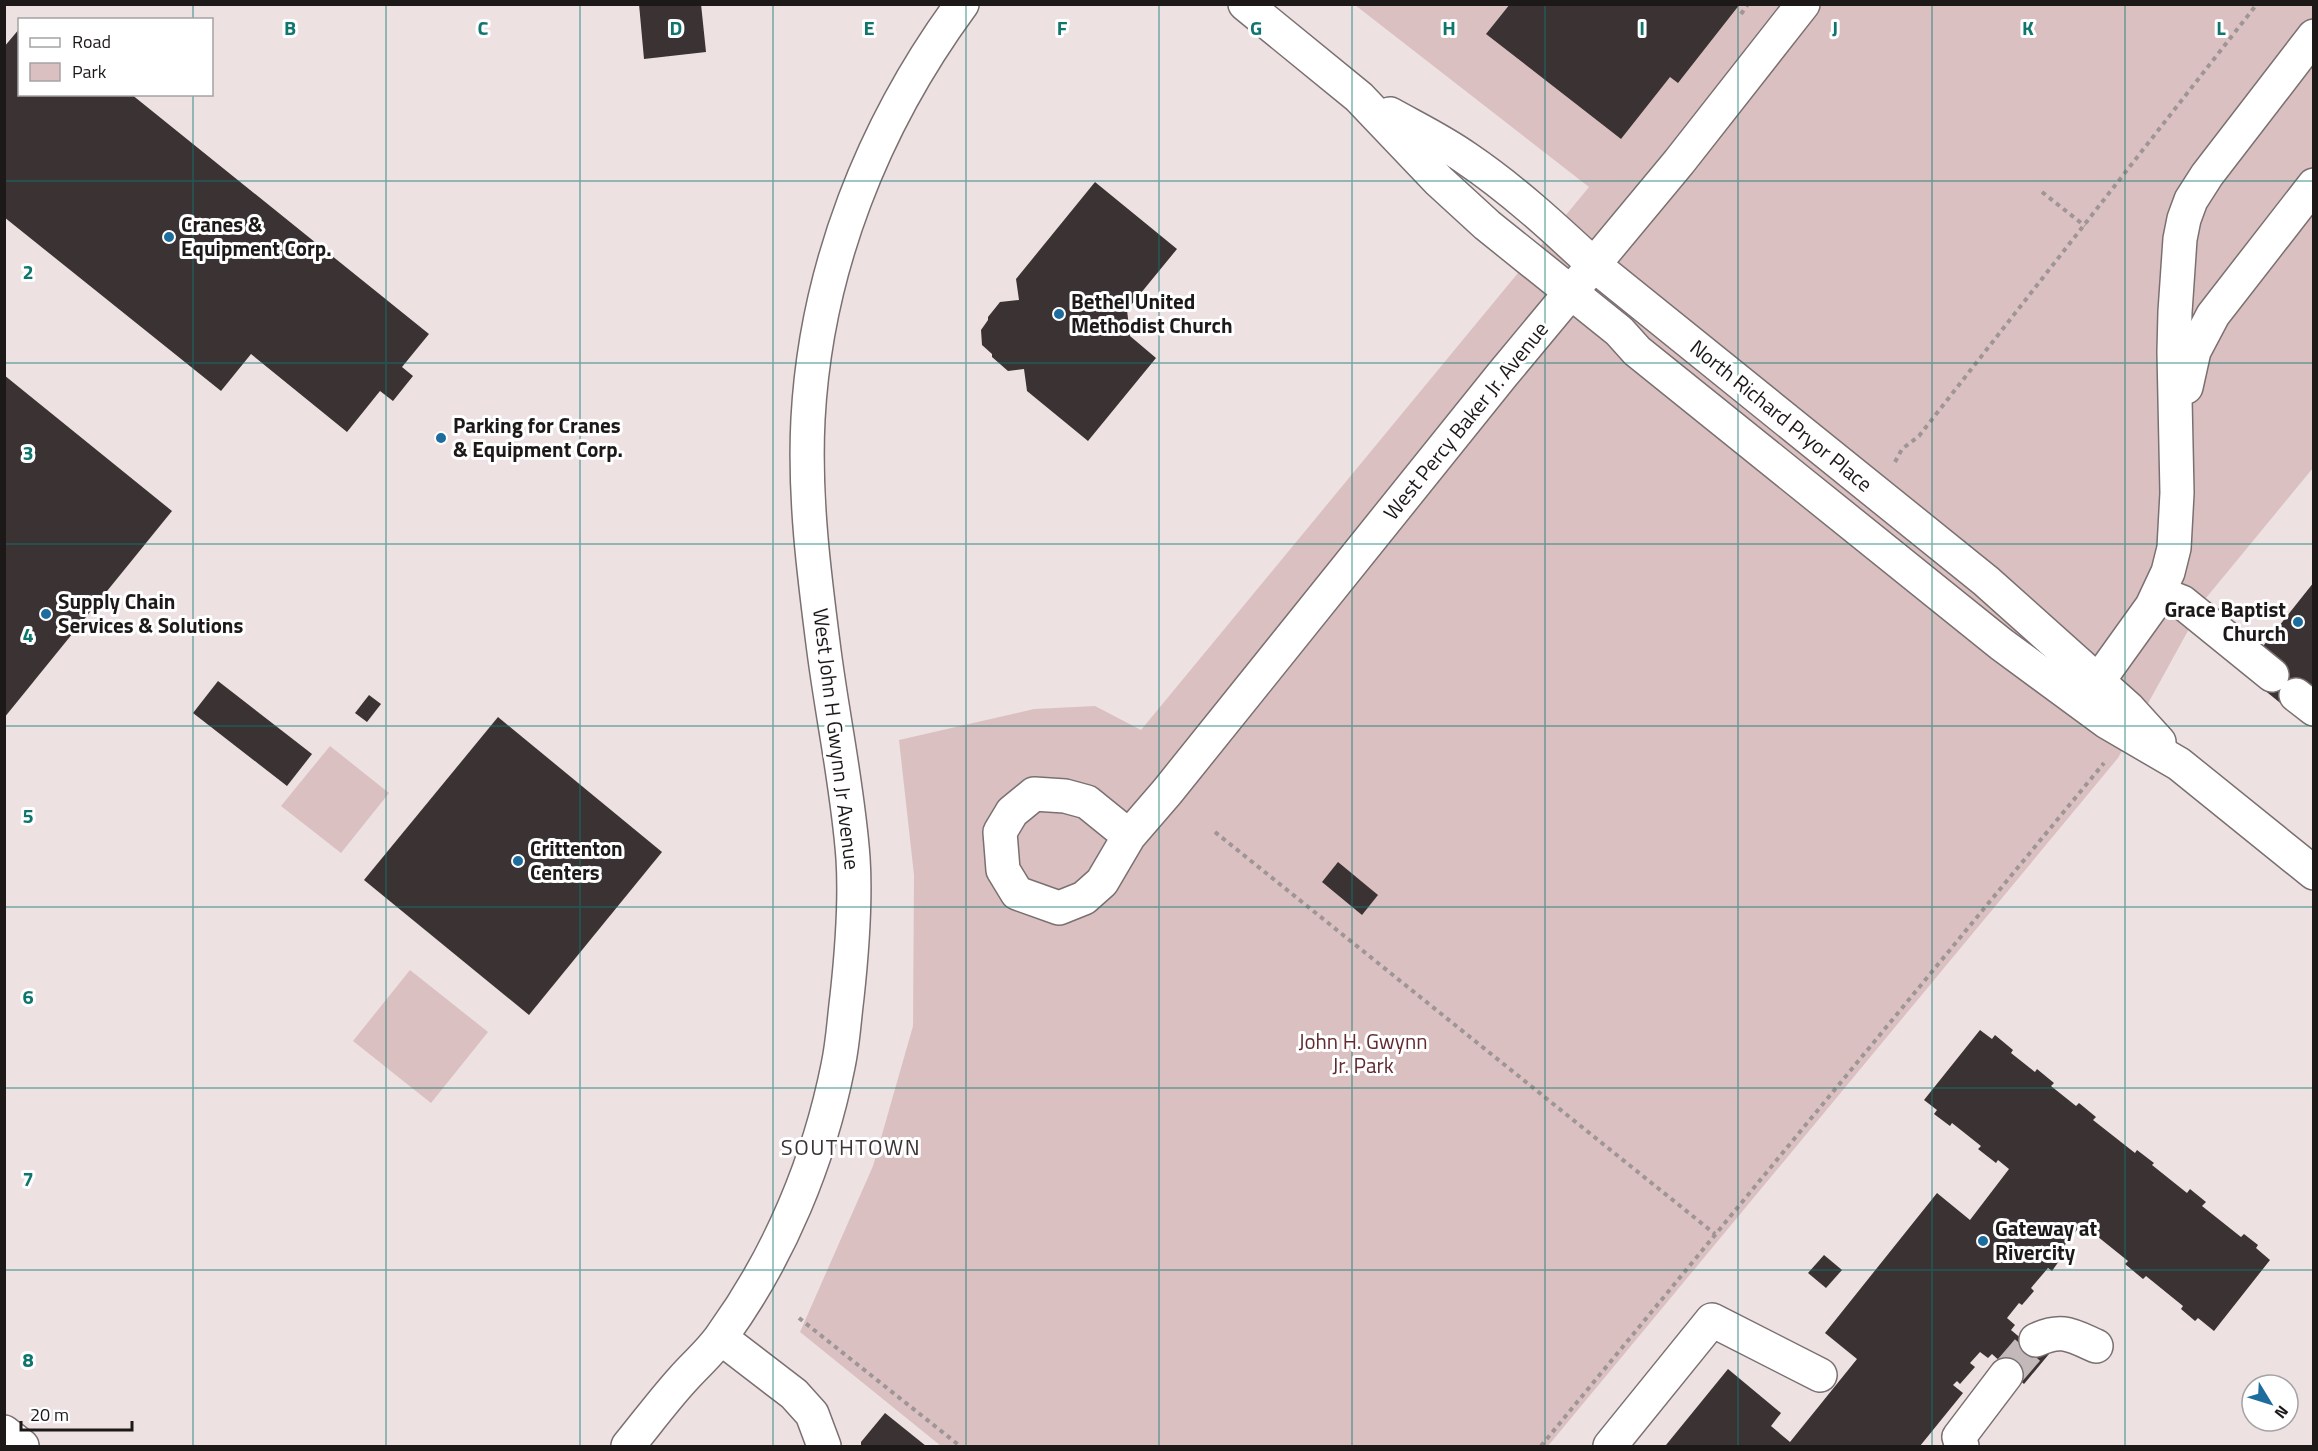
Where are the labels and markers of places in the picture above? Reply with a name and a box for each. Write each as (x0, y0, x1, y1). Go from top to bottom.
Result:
place label: Cranes & Equipment Corp. (181, 208, 332, 264)
marker: Cranes & Equipment Corp. (162, 230, 176, 244)
place label: Bethel United Methodist Church (1071, 285, 1233, 341)
marker: Bethel United Methodist Church (1052, 307, 1066, 321)
place label: Parking for Cranes & Equipment Corp. (453, 409, 623, 465)
marker: Parking for Cranes & Equipment Corp. (434, 431, 448, 445)
place label: Supply Chain Services & Solutions (58, 585, 243, 641)
place label: Grace Baptist Church (2164, 593, 2286, 649)
marker: Supply Chain Services & Solutions (39, 607, 53, 621)
marker: Grace Baptist Church (2291, 615, 2305, 629)
place label: Crittenton Centers (530, 832, 623, 888)
marker: Crittenton Centers (511, 854, 525, 868)
place label: Gateway at Rivercity (1995, 1212, 2098, 1268)
marker: Gateway at Rivercity (1976, 1234, 1990, 1248)

